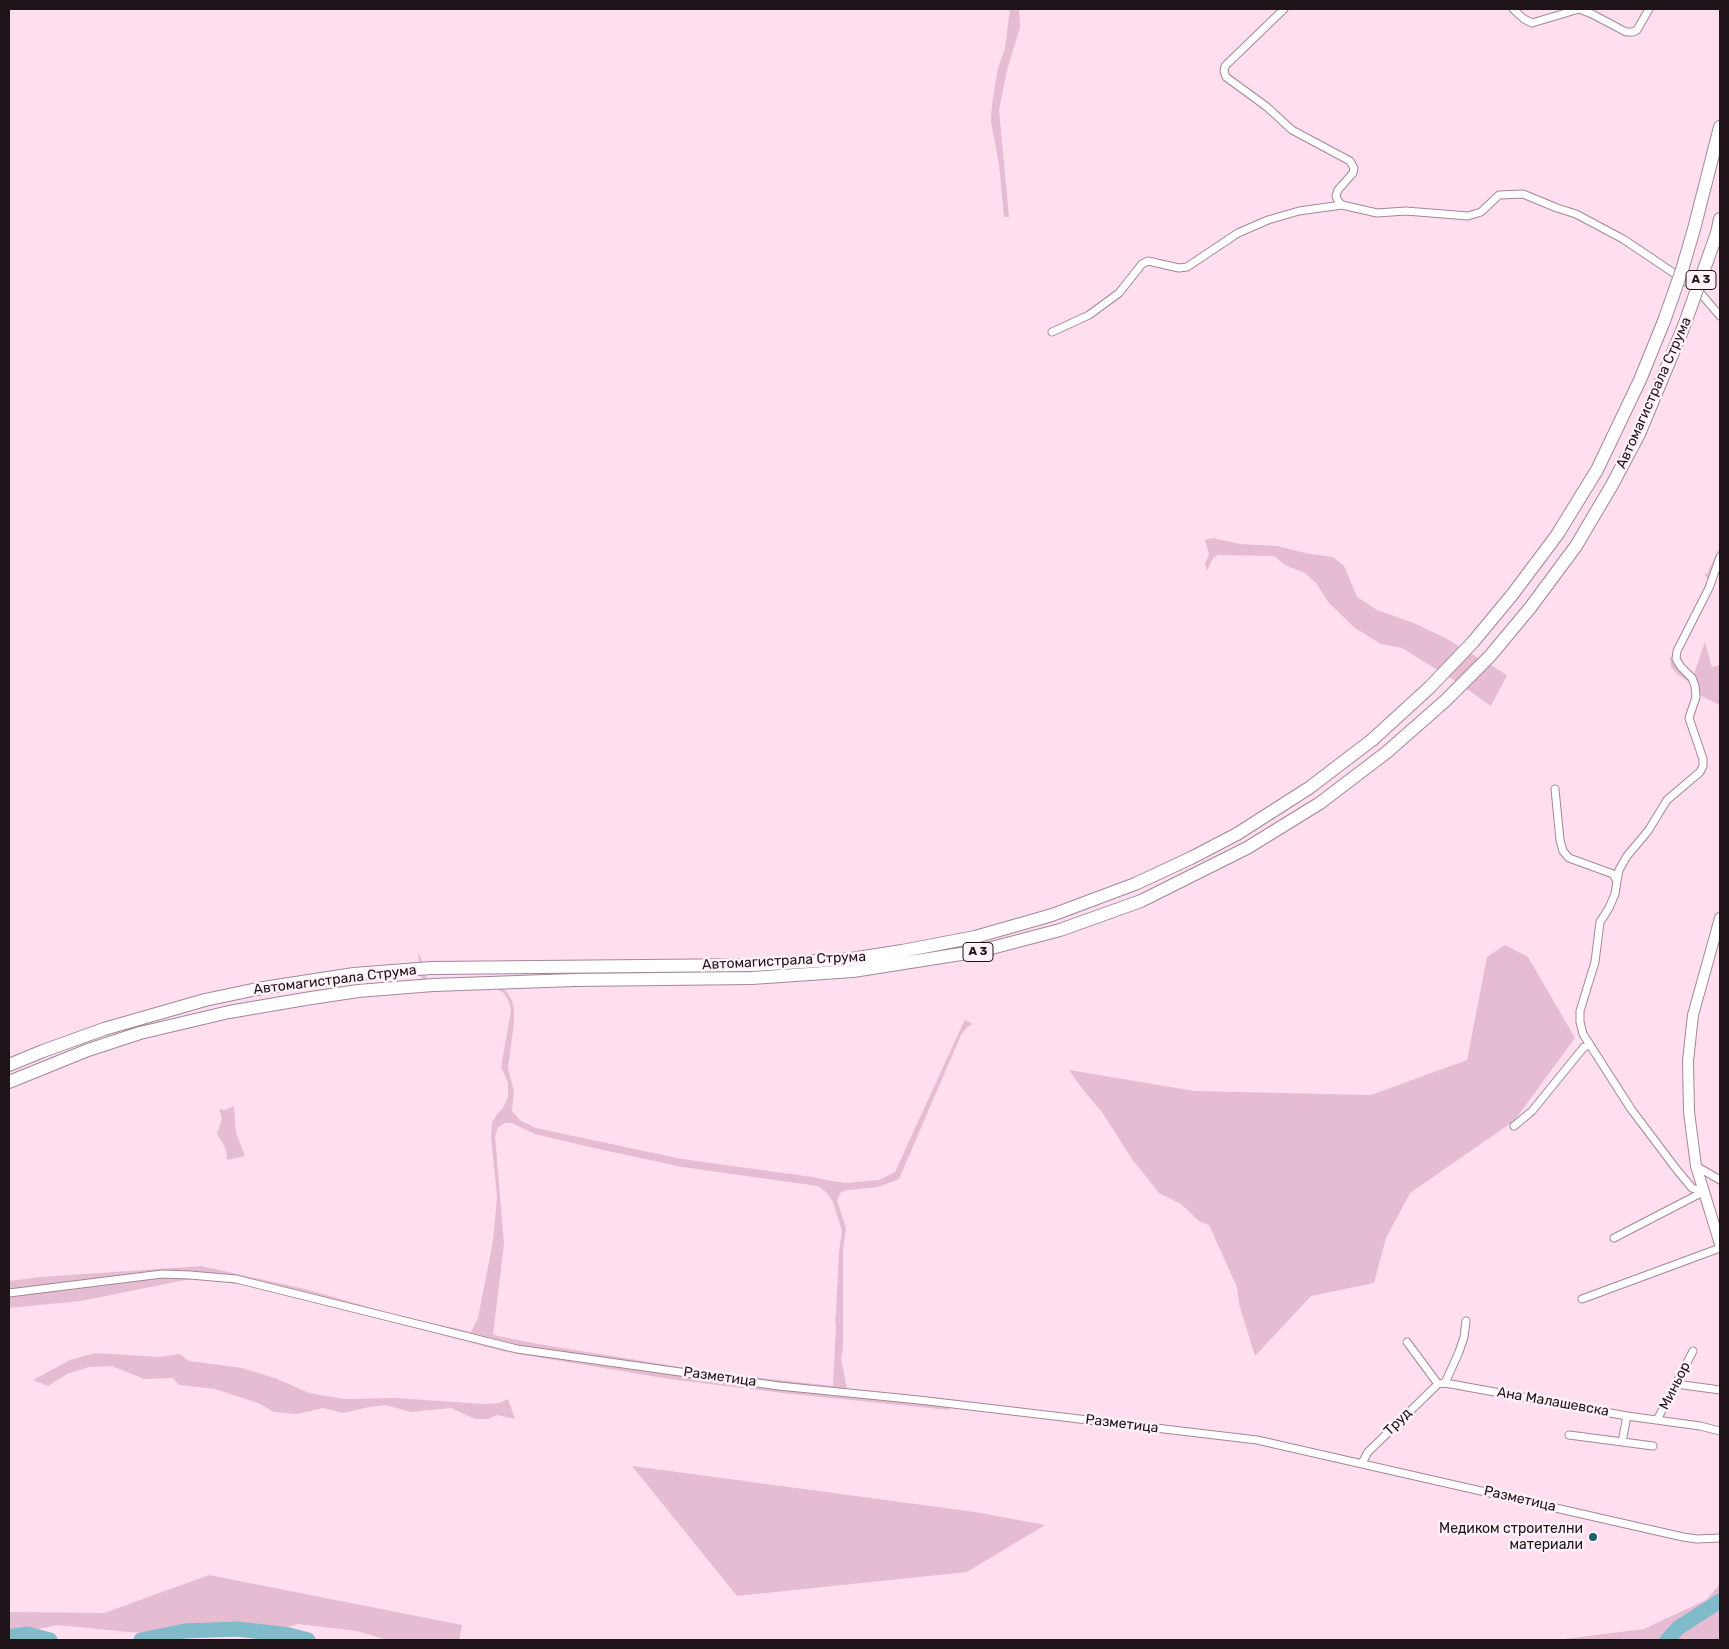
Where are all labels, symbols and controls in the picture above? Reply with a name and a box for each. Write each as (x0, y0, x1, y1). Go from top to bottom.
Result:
road number: A 3 (1686, 270, 1716, 290)
street label: Автомагистрала Струма (1613, 315, 1695, 471)
road number: A 3 (963, 942, 993, 962)
street label: Автомагистрала Струма (702, 948, 866, 974)
street label: Автомагистрала Струма (253, 962, 417, 998)
street label: Миньор (1656, 1359, 1694, 1413)
street label: Разметица (683, 1364, 757, 1390)
street label: Ана Малашевска (1496, 1384, 1610, 1420)
street label: Труд (1381, 1405, 1415, 1439)
street label: Разметица (1085, 1411, 1159, 1437)
street label: Разметица (1482, 1483, 1558, 1515)
place label: Медиком строителни материали (1439, 1521, 1583, 1554)
marker: Медиком строителни материали (1587, 1531, 1599, 1543)

